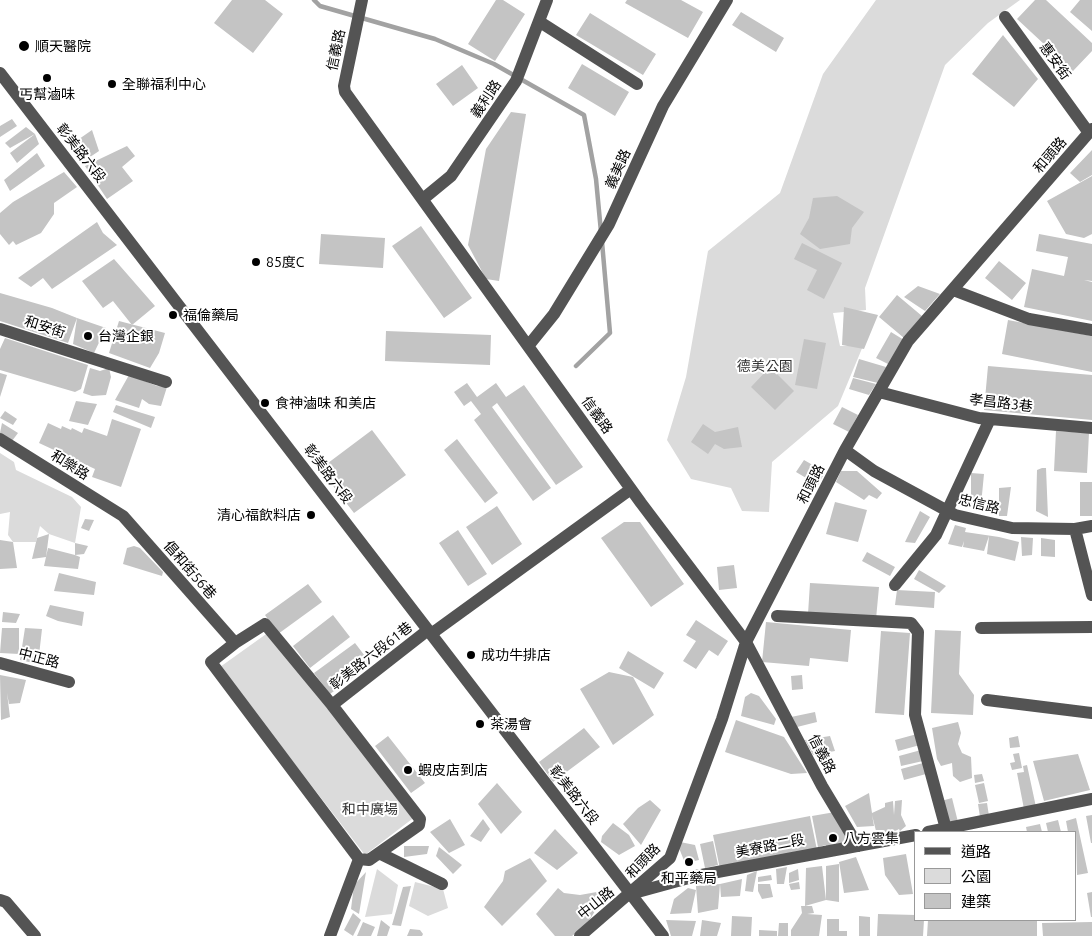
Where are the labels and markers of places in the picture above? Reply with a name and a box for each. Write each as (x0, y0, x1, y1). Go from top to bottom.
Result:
place label: 順天醫院 (35, 38, 91, 54)
marker: 順天醫院 (17, 39, 31, 53)
marker: 丐幫滷味 (41, 72, 53, 84)
place label: 全聯福利中心 (122, 76, 206, 92)
marker: 全聯福利中心 (106, 78, 118, 90)
place label: 丐幫滷味 (19, 86, 75, 102)
place label: 85度C (266, 254, 304, 270)
marker: 85度C (250, 256, 262, 268)
place label: 福倫藥局 (183, 307, 239, 323)
marker: 福倫藥局 (167, 309, 179, 321)
place label: 台灣企銀 (98, 328, 154, 344)
marker: 台灣企銀 (82, 330, 94, 342)
place label: 食神滷味 和美店 (275, 395, 376, 411)
marker: 食神滷味 和美店 (259, 397, 271, 409)
place label: 清心福飲料店 (217, 507, 301, 523)
marker: 清心福飲料店 (305, 509, 317, 521)
place label: 成功牛排店 (481, 647, 551, 663)
marker: 成功牛排店 (465, 649, 477, 661)
place label: 茶湯會 (490, 716, 532, 732)
marker: 茶湯會 (474, 718, 486, 730)
place label: 蝦皮店到店 (418, 762, 488, 778)
marker: 蝦皮店到店 (402, 764, 414, 776)
place label: 八方雲集 (843, 830, 899, 846)
marker: 八方雲集 (827, 832, 839, 844)
marker: 和平藥局 (683, 856, 695, 868)
place label: 和平藥局 (661, 870, 717, 886)

